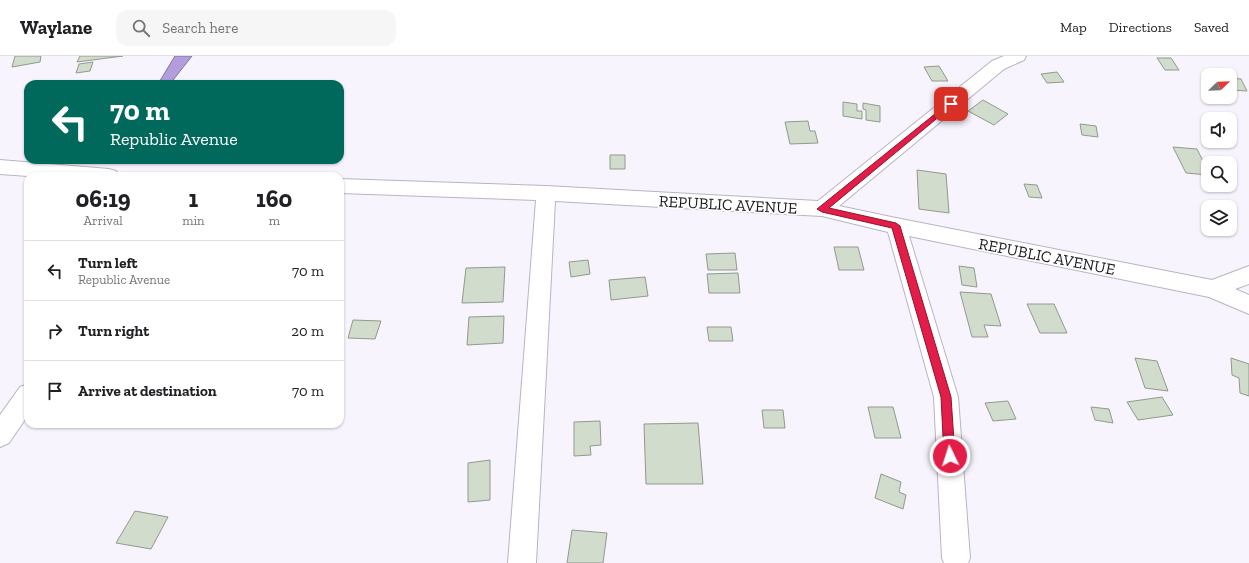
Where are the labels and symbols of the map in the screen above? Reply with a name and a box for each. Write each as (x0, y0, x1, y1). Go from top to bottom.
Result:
north arrow (1201, 68, 1237, 104)
pin (934, 87, 968, 121)
street label: REPUBLIC AVENUE (658, 191, 798, 218)
street label: REPUBLIC AVENUE (977, 234, 1117, 279)
position arrow (929, 435, 971, 477)

